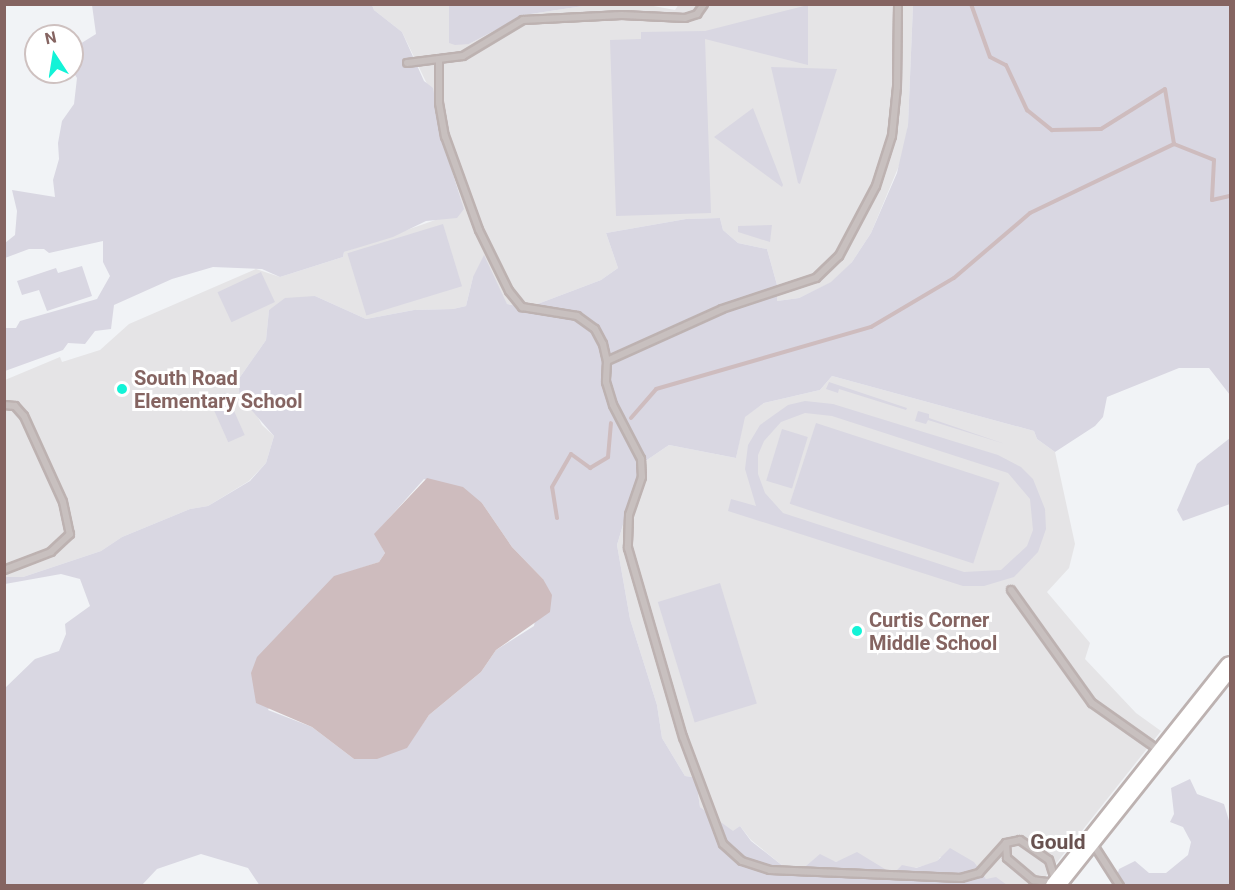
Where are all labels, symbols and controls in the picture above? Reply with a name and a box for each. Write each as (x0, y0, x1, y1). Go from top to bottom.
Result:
north arrow (24, 24, 84, 84)
text: N (43, 27, 58, 48)
place label: South Road Elementary School (134, 366, 302, 413)
marker: South Road Elementary School (115, 382, 129, 396)
place label: Curtis Corner Middle School (869, 608, 997, 655)
marker: Curtis Corner Middle School (850, 624, 864, 638)
district label: Gould (1030, 829, 1086, 855)

